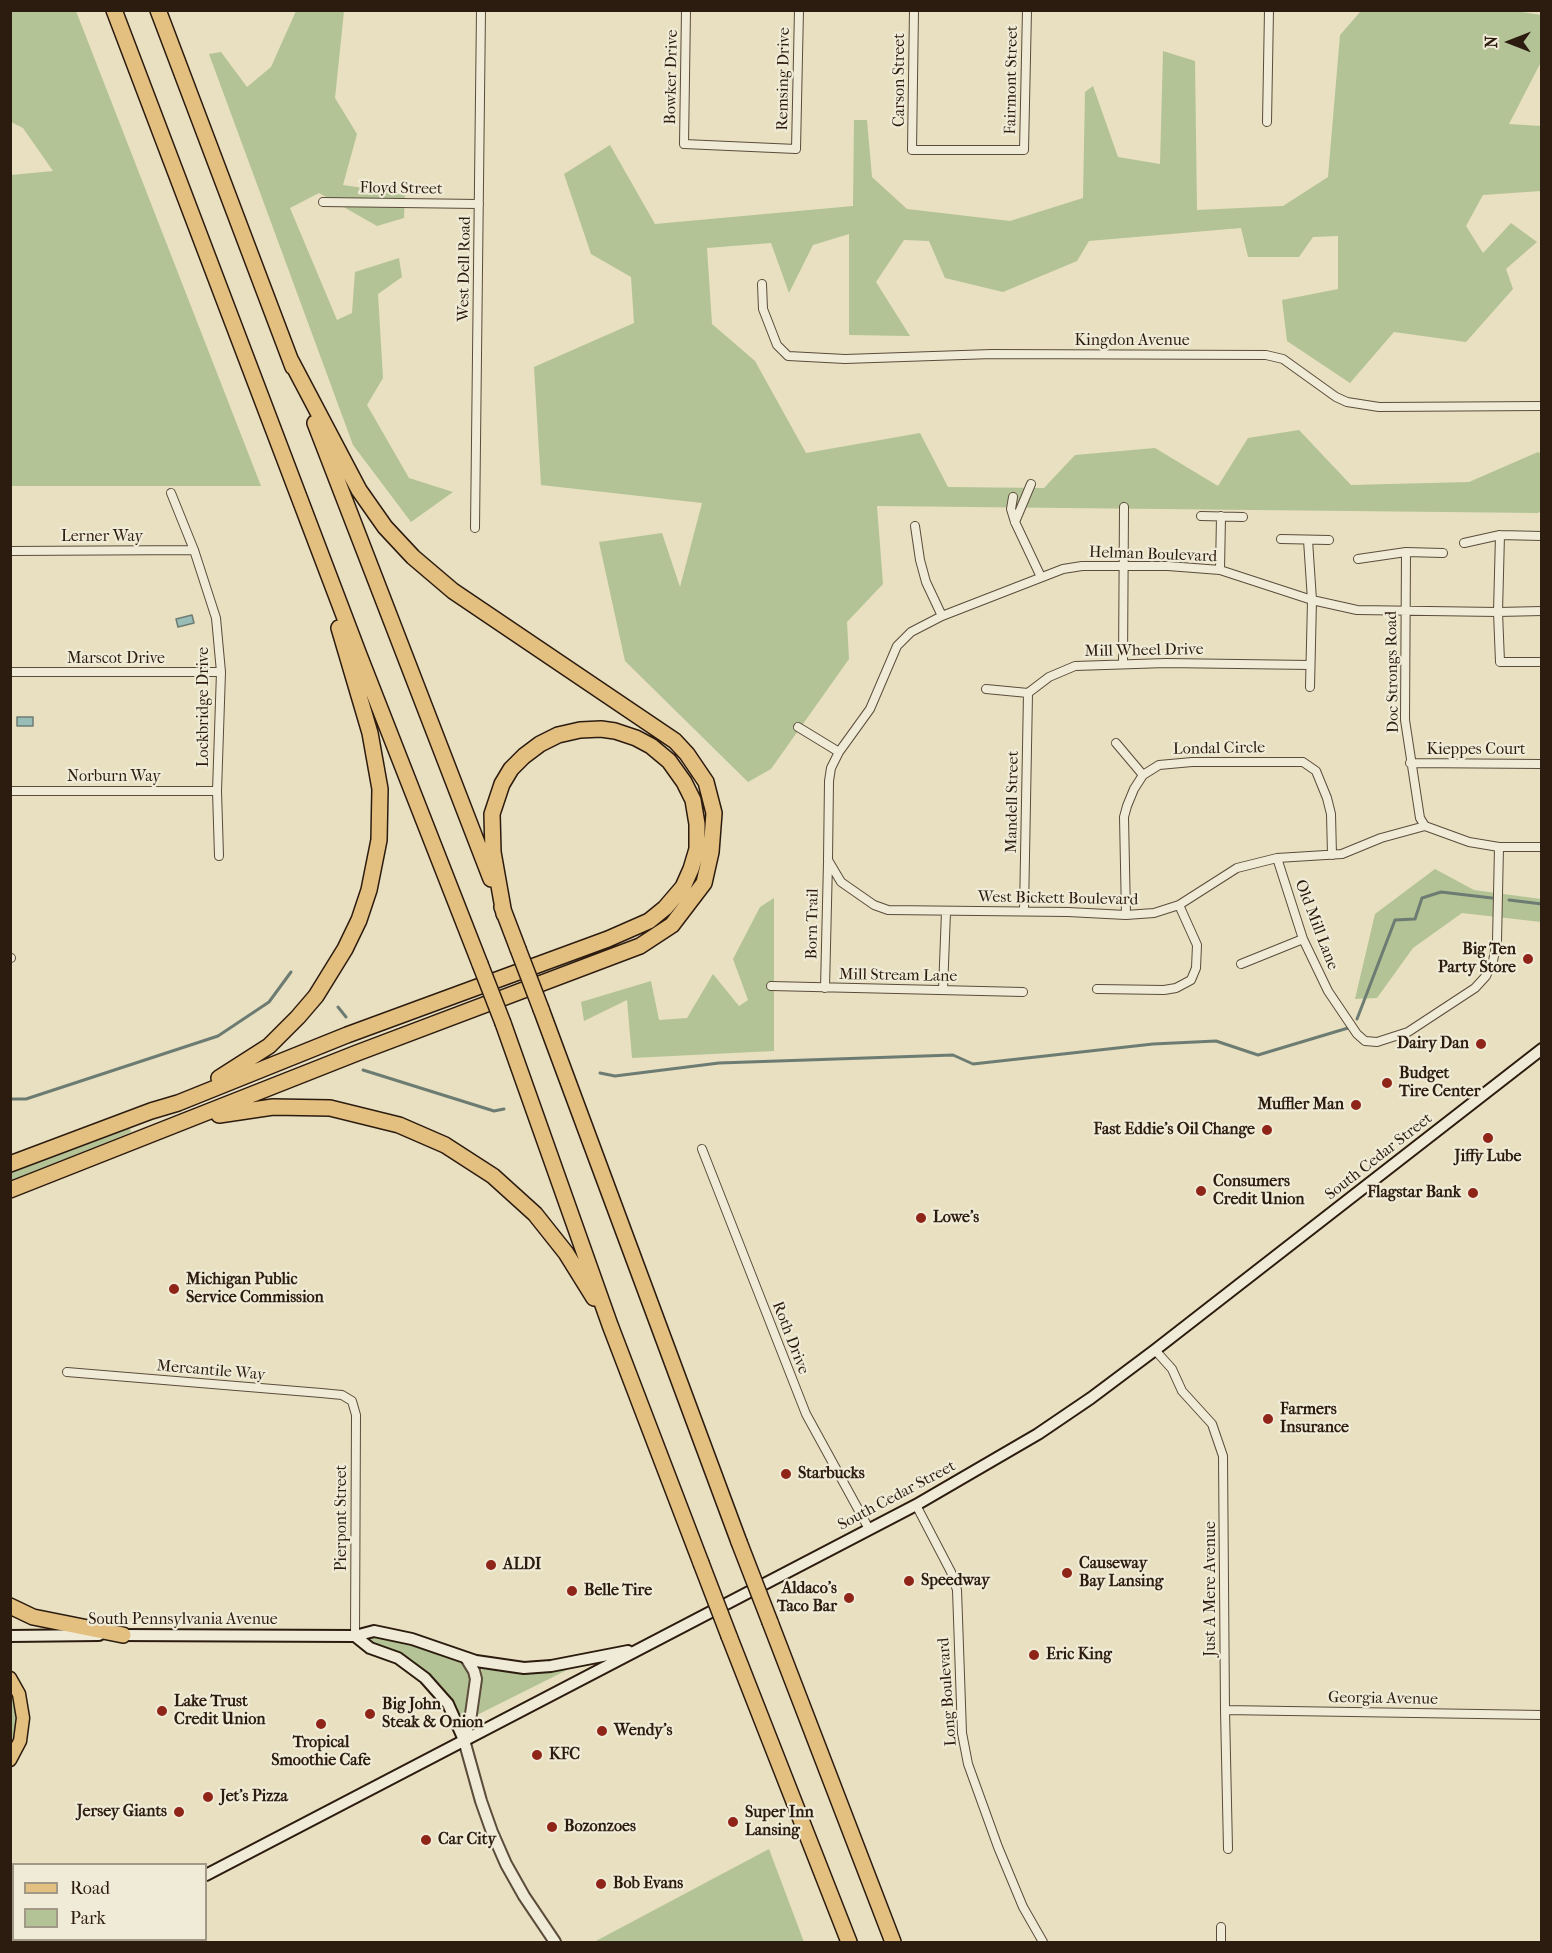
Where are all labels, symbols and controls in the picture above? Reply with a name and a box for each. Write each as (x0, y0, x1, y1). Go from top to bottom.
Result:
north arrow (1480, 12, 1540, 72)
street label: Fairmont Street (1001, 25, 1023, 135)
street label: Remsing Drive (773, 27, 795, 131)
street label: Bowker Drive (662, 29, 682, 125)
street label: Carson Street (890, 33, 910, 127)
text: N (1482, 36, 1501, 48)
street label: Floyd Street (359, 179, 443, 199)
street label: West Dell Road (454, 216, 476, 322)
street label: Kingdon Avenue (1074, 331, 1190, 351)
street label: Lerner Way (61, 527, 143, 547)
street label: Helman Boulevard (1089, 543, 1217, 567)
street label: Doc Strongs Road (1382, 611, 1404, 733)
street label: Mill Wheel Drive (1084, 640, 1204, 662)
street label: Lockbridge Drive (194, 647, 214, 767)
street label: Marscot Drive (67, 649, 165, 669)
street label: Londal Circle (1173, 739, 1265, 759)
street label: Kieppes Court (1426, 740, 1526, 760)
street label: Mandell Street (1003, 751, 1023, 853)
street label: Norburn Way (67, 767, 161, 787)
street label: Old Mill Lane (1290, 877, 1342, 973)
street label: Born Trail (803, 888, 823, 960)
street label: West Bickett Boulevard (978, 888, 1138, 910)
place label: Big Ten Party Store (1438, 940, 1516, 978)
marker: Big Ten Party Store (1521, 952, 1535, 966)
street label: Mill Stream Lane (839, 965, 957, 987)
place label: Dairy Dan (1397, 1034, 1469, 1054)
marker: Dairy Dan (1474, 1037, 1488, 1051)
place label: Budget Tire Center (1399, 1064, 1481, 1102)
marker: Budget Tire Center (1380, 1076, 1394, 1090)
place label: Muffler Man (1257, 1095, 1344, 1115)
marker: Muffler Man (1349, 1098, 1363, 1112)
street label: South Cedar Street (1322, 1109, 1436, 1205)
place label: Fast Eddie's Oil Change (1094, 1120, 1255, 1140)
marker: Fast Eddie's Oil Change (1260, 1123, 1274, 1137)
marker: Jiffy Lube (1481, 1131, 1495, 1145)
place label: Jiffy Lube (1455, 1147, 1521, 1167)
place label: Consumers Credit Union (1213, 1172, 1304, 1210)
place label: Flagstar Bank (1367, 1183, 1461, 1203)
marker: Consumers Credit Union (1194, 1184, 1208, 1198)
marker: Flagstar Bank (1466, 1186, 1480, 1200)
place label: Lowe's (933, 1208, 979, 1228)
marker: Lowe's (914, 1211, 928, 1225)
place label: Michigan Public Service Commission (186, 1270, 324, 1308)
marker: Michigan Public Service Commission (167, 1282, 181, 1296)
street label: Roth Drive (767, 1299, 813, 1377)
street label: Mercantile Way (156, 1357, 266, 1385)
place label: Farmers Insurance (1280, 1400, 1349, 1438)
marker: Farmers Insurance (1261, 1412, 1275, 1426)
street label: South Cedar Street (835, 1457, 959, 1535)
place label: Starbucks (798, 1464, 865, 1484)
street label: Pierpont Street (332, 1465, 352, 1571)
marker: Starbucks (779, 1467, 793, 1481)
street label: Just A Mere Avenue (1201, 1521, 1221, 1657)
place label: Causeway Bay Lansing (1079, 1554, 1163, 1592)
place label: ALDI (503, 1555, 541, 1575)
marker: ALDI (484, 1558, 498, 1572)
marker: Causeway Bay Lansing (1060, 1566, 1074, 1580)
place label: Speedway (921, 1571, 990, 1591)
marker: Speedway (902, 1574, 916, 1588)
place label: Aldaco's Taco Bar (777, 1579, 837, 1617)
place label: Belle Tire (584, 1581, 652, 1601)
marker: Belle Tire (565, 1584, 579, 1598)
marker: Aldaco's Taco Bar (842, 1591, 856, 1605)
street label: South Pennsylvania Avenue (88, 1610, 278, 1630)
street label: Long Boulevard (935, 1637, 961, 1747)
place label: Eric King (1046, 1645, 1112, 1665)
marker: Eric King (1027, 1648, 1041, 1662)
street label: Georgia Avenue (1328, 1688, 1438, 1710)
place label: Lake Trust Credit Union (174, 1692, 265, 1730)
place label: Big John Steak & Onion (382, 1695, 483, 1733)
marker: Lake Trust Credit Union (155, 1704, 169, 1718)
marker: Big John Steak & Onion (363, 1707, 377, 1721)
marker: Tropical Smoothie Cafe (314, 1717, 328, 1731)
place label: Wendy's (614, 1721, 672, 1741)
marker: Wendy's (595, 1724, 609, 1738)
place label: Tropical Smoothie Cafe (271, 1733, 371, 1771)
place label: KFC (549, 1745, 580, 1765)
marker: KFC (530, 1748, 544, 1762)
place label: Jet's Pizza (220, 1787, 288, 1807)
marker: Jet's Pizza (201, 1790, 215, 1804)
place label: Jersey Giants (77, 1802, 167, 1822)
place label: Super Inn Lansing (745, 1803, 814, 1841)
marker: Jersey Giants (172, 1805, 186, 1819)
marker: Super Inn Lansing (726, 1815, 740, 1829)
place label: Bozonzoes (564, 1817, 636, 1837)
marker: Bozonzoes (545, 1820, 559, 1834)
place label: Car City (438, 1830, 496, 1850)
marker: Car City (419, 1833, 433, 1847)
legend (12, 1863, 207, 1941)
place label: Bob Evans (613, 1874, 683, 1894)
marker: Bob Evans (594, 1877, 608, 1891)
text: Road (70, 1878, 110, 1899)
text: Park (70, 1908, 106, 1929)

